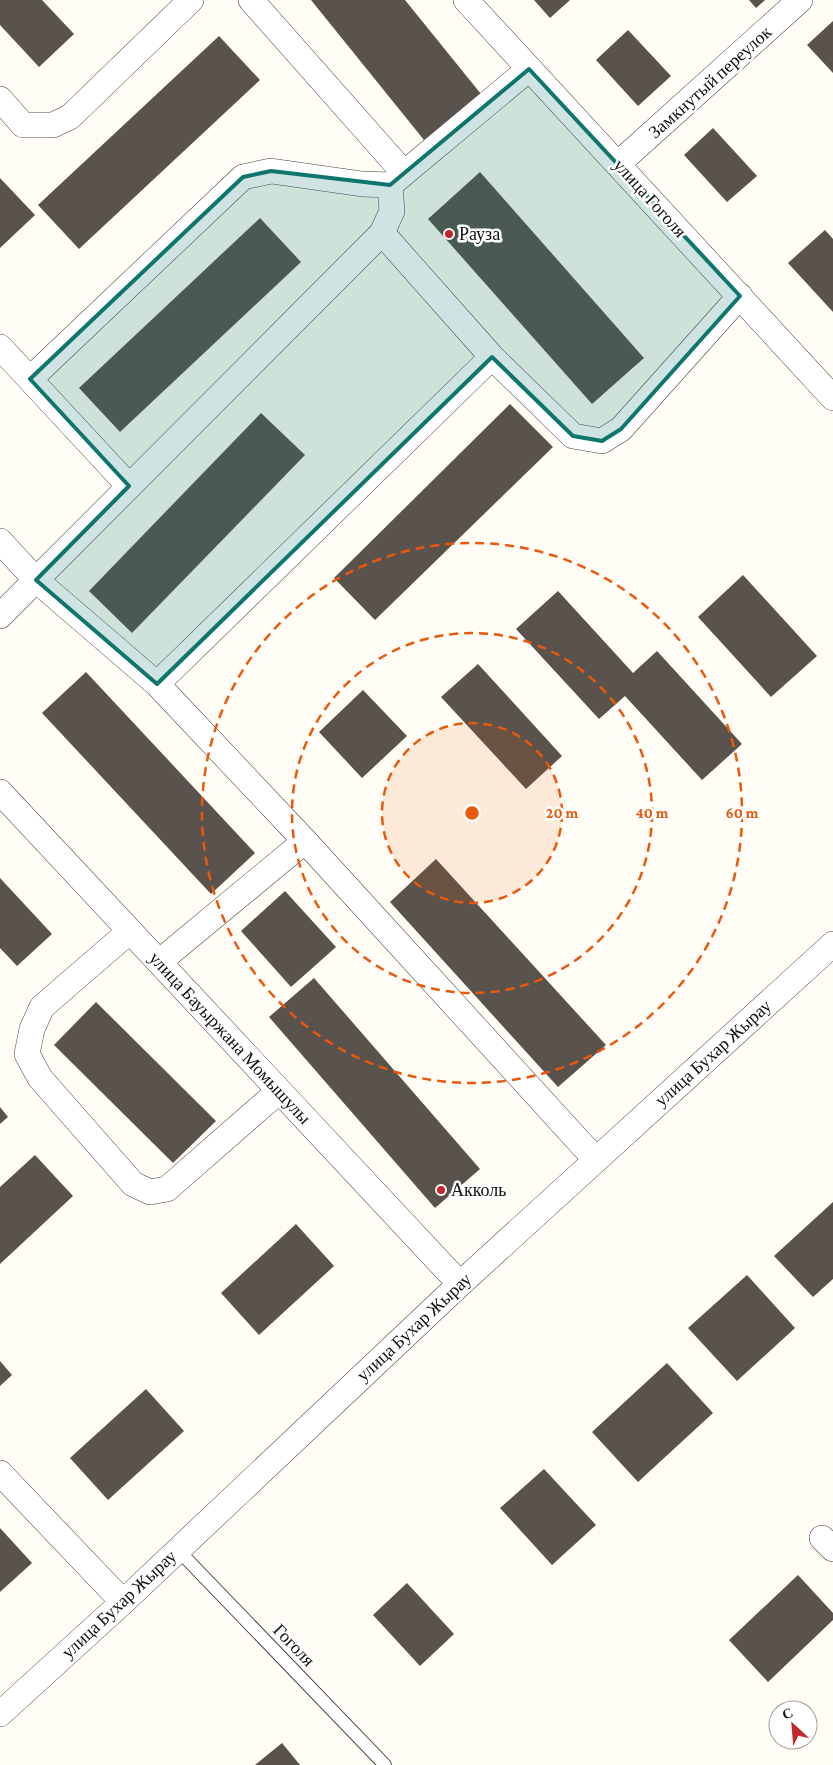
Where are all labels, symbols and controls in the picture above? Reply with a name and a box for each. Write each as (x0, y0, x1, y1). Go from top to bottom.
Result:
street label: Замкнутый переулок (645, 22, 776, 142)
street label: улица Гоголя (610, 155, 690, 241)
place label: Рауза (459, 224, 500, 244)
marker: Рауза (443, 228, 455, 240)
centre of rings (463, 804, 481, 822)
text: 20 m (546, 805, 578, 821)
text: 40 m (636, 805, 669, 821)
text: 60 m (726, 805, 759, 821)
street label: улица Бауыржана Момышулы (145, 948, 315, 1128)
street label: улица Бухар Жырау (651, 996, 775, 1110)
place label: Акколь (451, 1180, 507, 1200)
marker: Акколь (435, 1184, 447, 1196)
street label: улица Бухар Жырау (353, 1269, 475, 1385)
street label: улица Бухар Жырау (58, 1546, 180, 1662)
street label: Гоголя (269, 1620, 319, 1670)
north arrow (768, 1700, 818, 1750)
text: С (779, 1704, 795, 1723)

